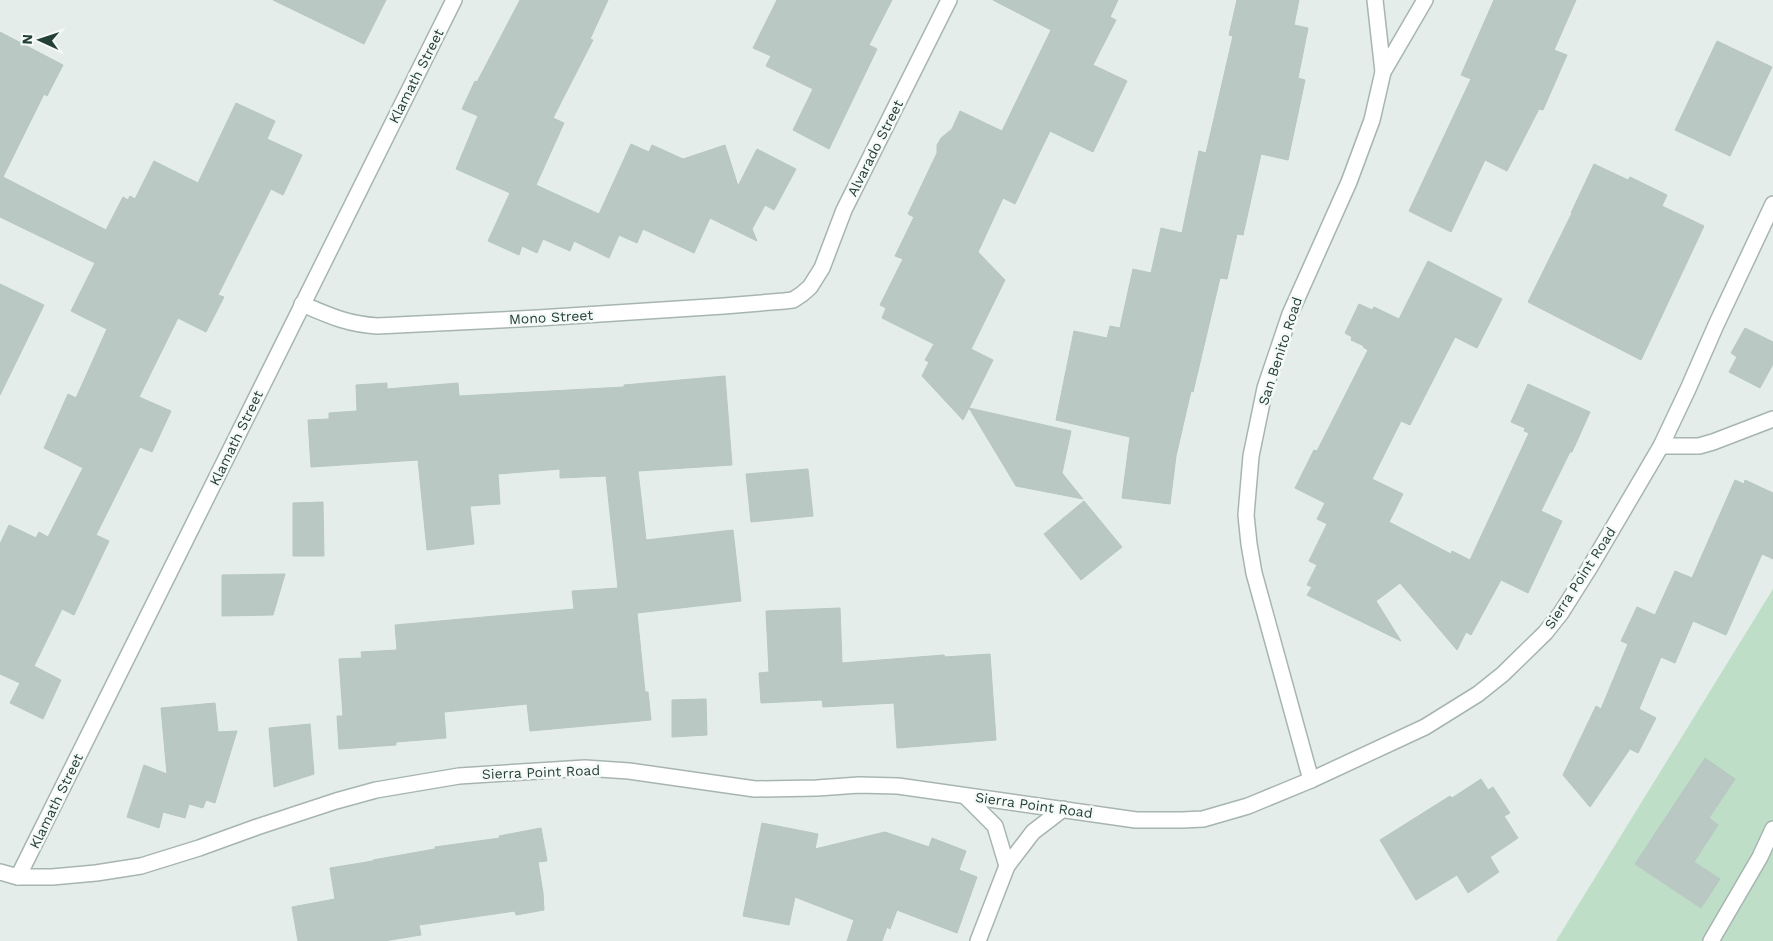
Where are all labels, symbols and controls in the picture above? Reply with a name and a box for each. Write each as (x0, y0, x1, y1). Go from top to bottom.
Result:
north arrow (15, 15, 65, 65)
street label: Klamath Street (385, 26, 447, 126)
text: N (19, 34, 35, 45)
street label: Alvarado Street (844, 97, 906, 199)
street label: San Benito Road (1255, 295, 1305, 407)
street label: Mono Street (509, 307, 594, 327)
street label: Klamath Street (206, 388, 266, 488)
street label: Sierra Point Road (1541, 524, 1619, 632)
street label: Klamath Street (26, 751, 86, 851)
street label: Sierra Point Road (482, 762, 600, 782)
street label: Sierra Point Road (974, 789, 1094, 821)

